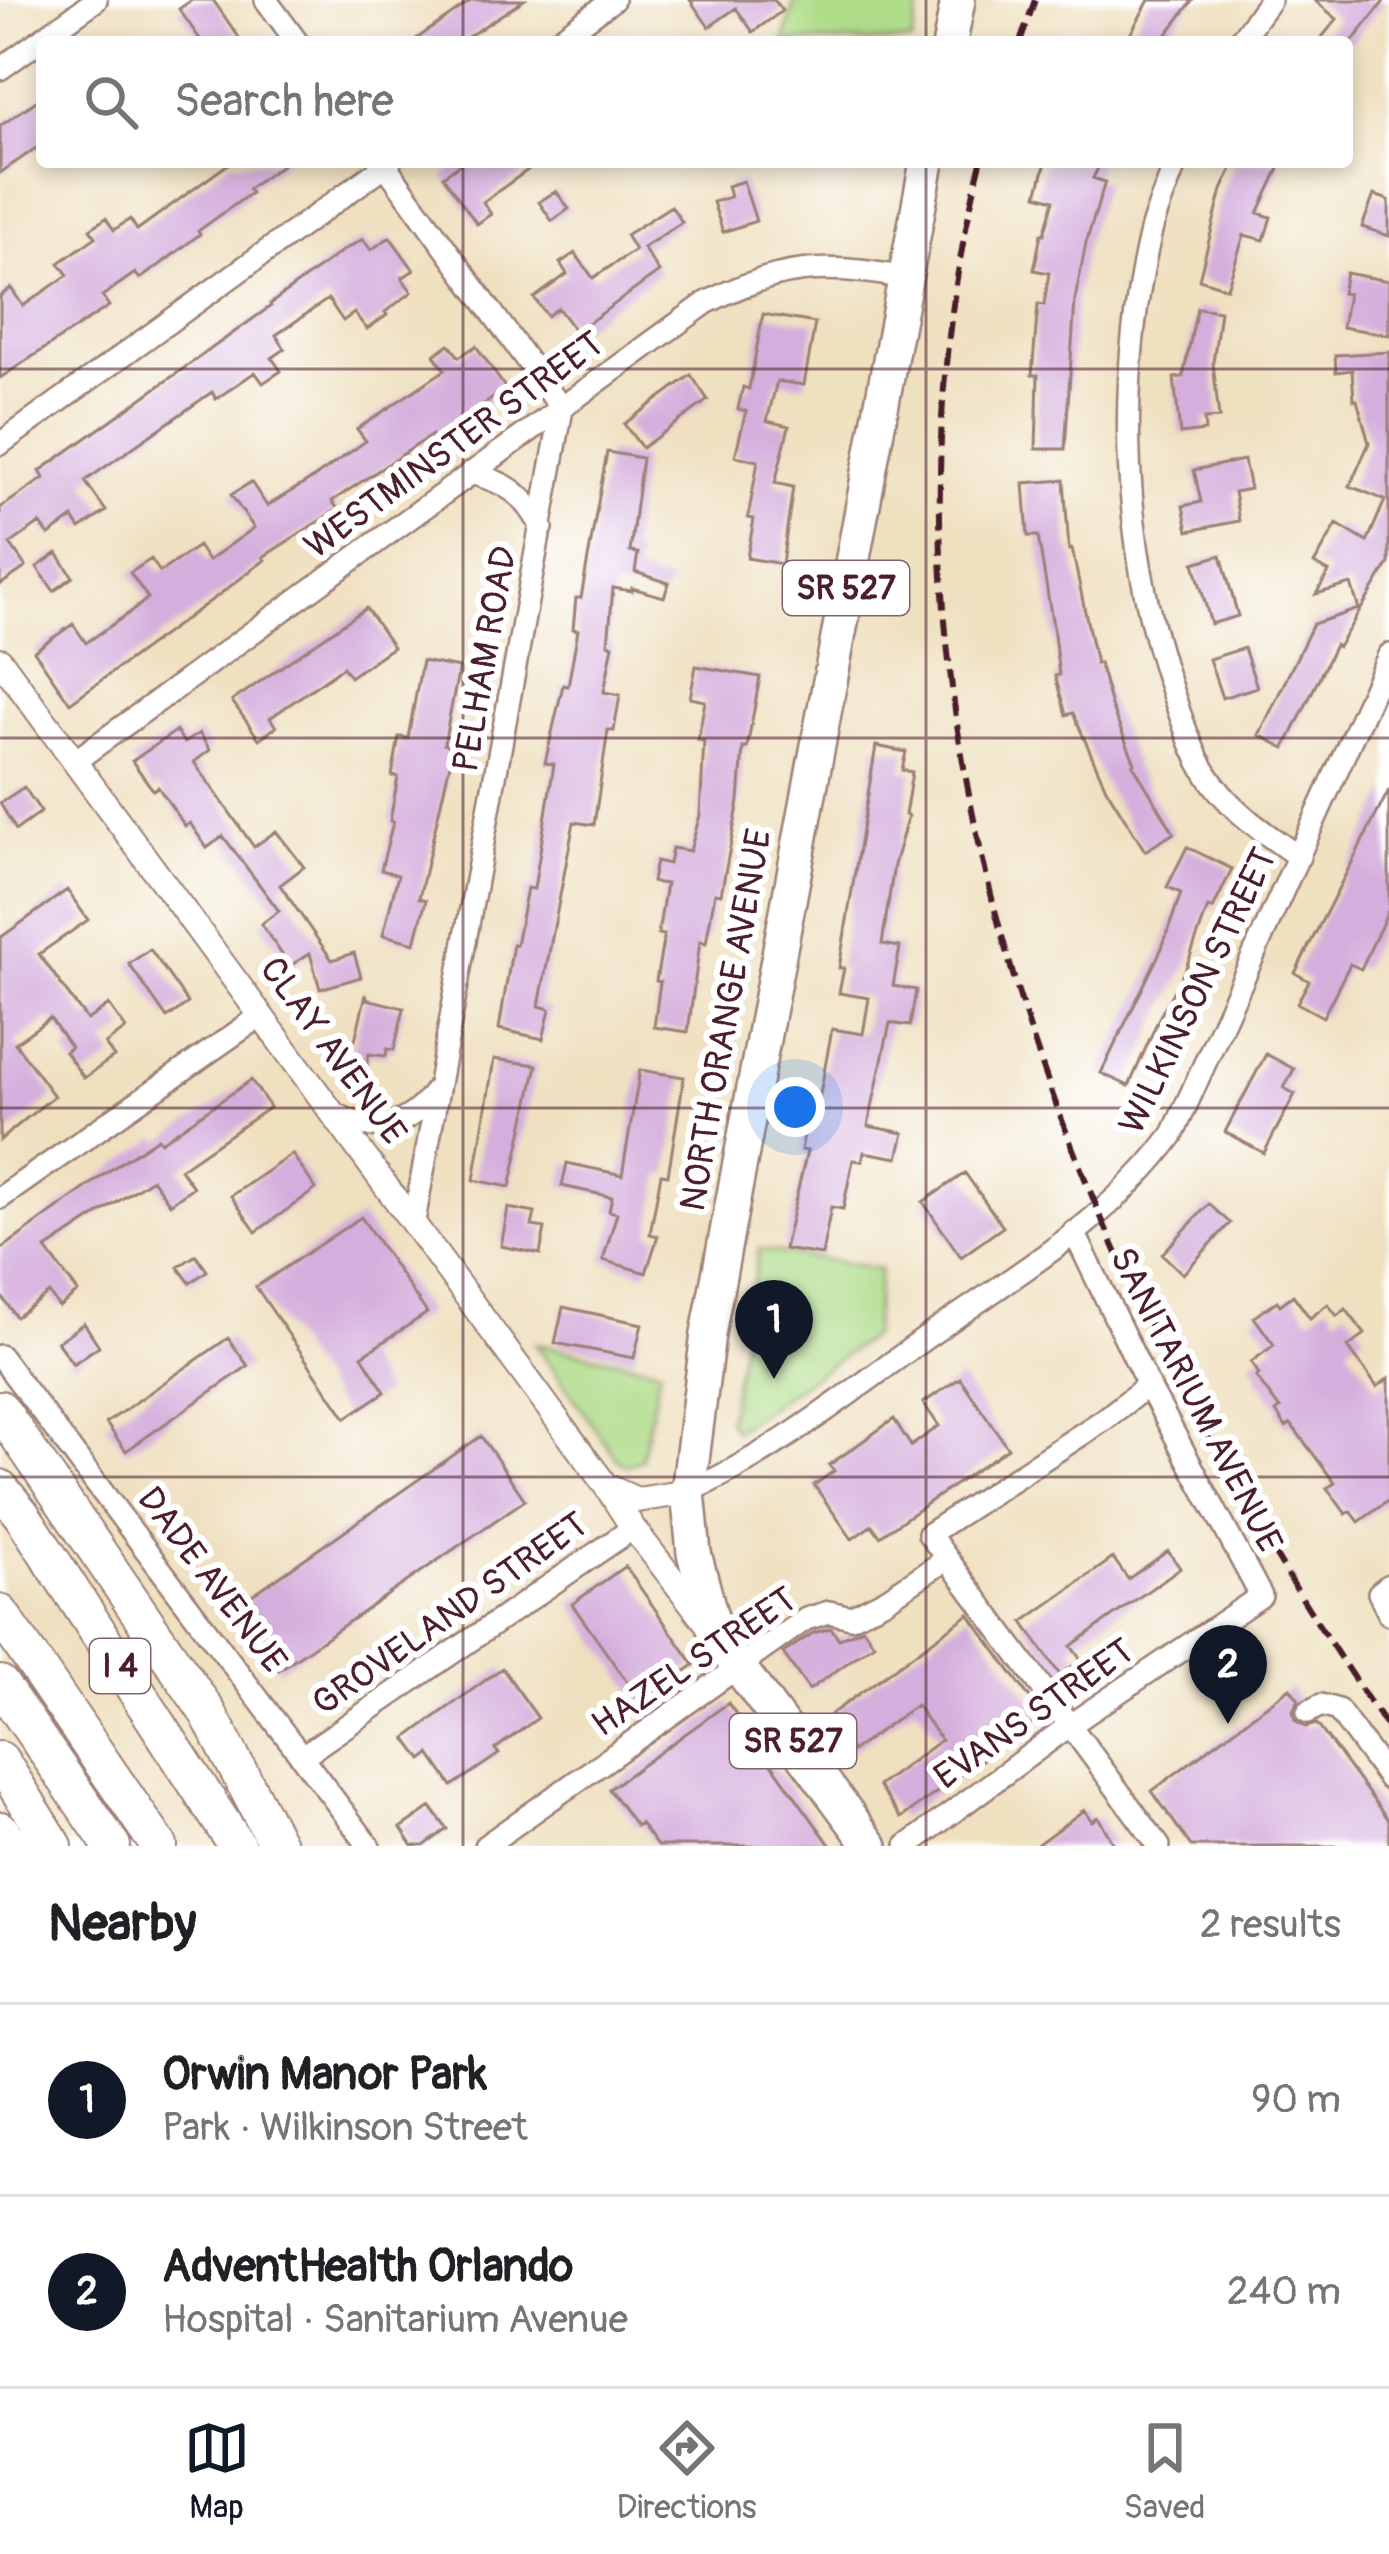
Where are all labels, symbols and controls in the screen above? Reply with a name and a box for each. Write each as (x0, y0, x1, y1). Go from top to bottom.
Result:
search box (36, 36, 1353, 168)
icon: search (78, 69, 144, 135)
text: Search here (174, 74, 394, 130)
street label: WESTMINSTER STREET (296, 321, 612, 569)
street label: PELHAM ROAD (443, 543, 527, 775)
road number: SR 527 (783, 561, 909, 615)
street label: NORTH ORANGE AVENUE (670, 826, 782, 1214)
street label: WILKINSON STREET (1109, 841, 1287, 1141)
street label: CLAY AVENUE (250, 948, 416, 1154)
your location (765, 1077, 825, 1137)
street label: SANITARIUM AVENUE (1100, 1240, 1292, 1560)
pin: 1 (735, 1280, 813, 1379)
street label: DADE AVENUE (127, 1478, 297, 1682)
street label: GROVELAND STREET (304, 1502, 596, 1726)
street label: HAZEL STREET (583, 1577, 805, 1747)
pin: 2 (1189, 1625, 1267, 1724)
street label: EVANS STREET (926, 1629, 1142, 1799)
road number: I 4 (90, 1639, 150, 1693)
road number: SR 527 (730, 1714, 856, 1768)
text: Nearby (48, 1892, 196, 1956)
text: 2 results (1200, 1900, 1341, 1949)
text: Orwin Manor Park (162, 2047, 487, 2103)
text: 1 (79, 2075, 95, 2124)
text: 90 m (1251, 2075, 1341, 2124)
text: Park · Wilkinson Street (162, 2103, 528, 2152)
text: AdventHealth Orlando (162, 2239, 573, 2295)
text: 2 (76, 2267, 98, 2316)
text: 240 m (1227, 2267, 1341, 2316)
text: Hospital · Sanitarium Avenue (162, 2295, 628, 2344)
tab: Map (184, 2415, 250, 2528)
tab: Directions (617, 2415, 757, 2528)
tab: Saved (1124, 2415, 1205, 2528)

